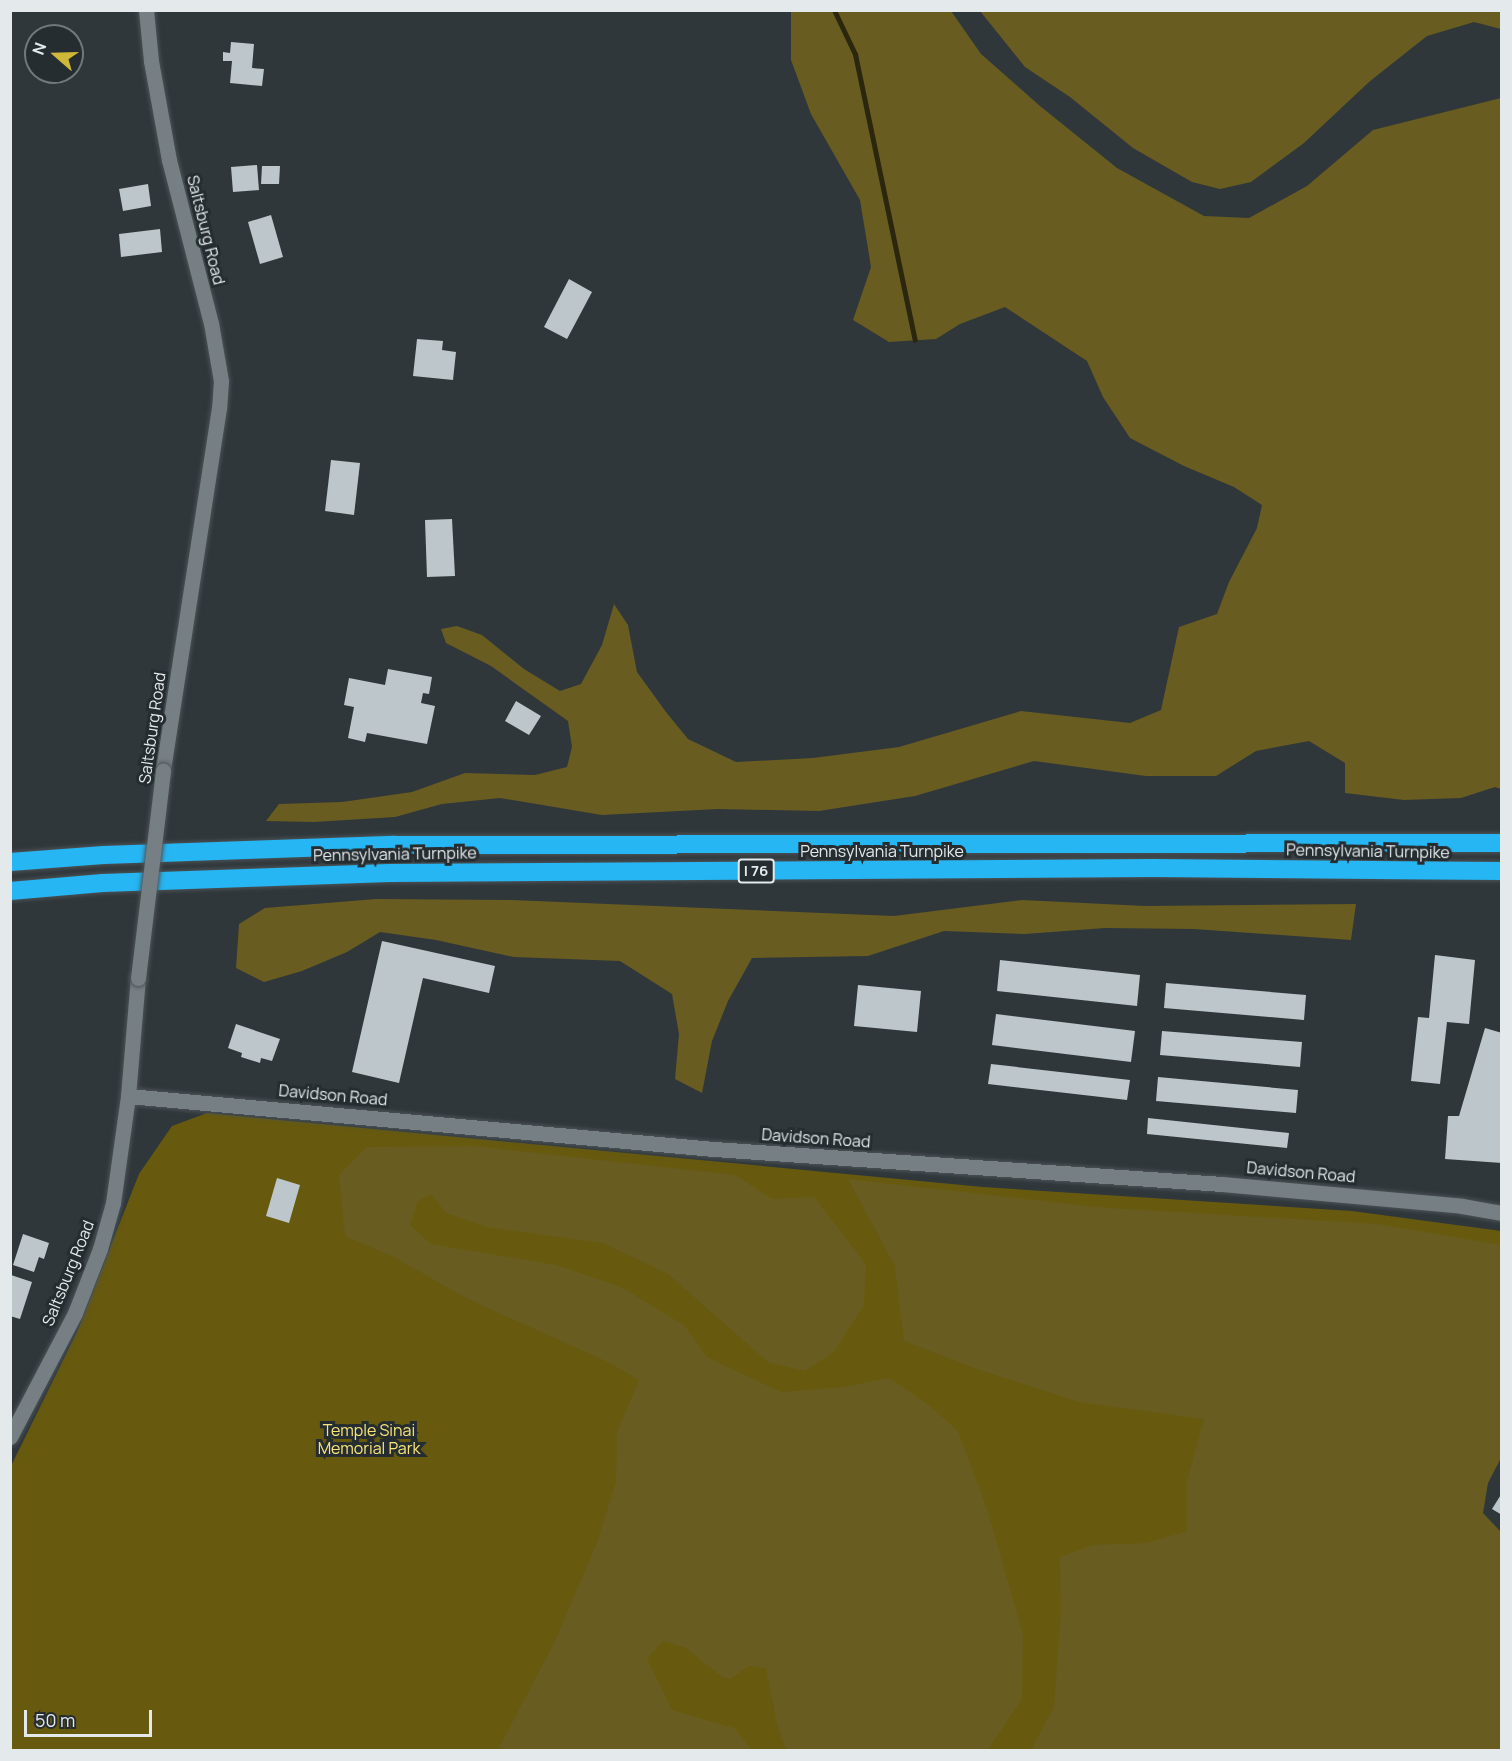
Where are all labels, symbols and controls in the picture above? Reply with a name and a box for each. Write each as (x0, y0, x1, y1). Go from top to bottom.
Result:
north arrow (24, 24, 84, 84)
text: N (27, 39, 51, 58)
street label: Saltsburg Road (183, 173, 229, 287)
street label: Saltsburg Road (135, 671, 169, 785)
street label: Pennsylvania Turnpike (1286, 840, 1450, 862)
street label: Pennsylvania Turnpike (800, 841, 964, 861)
street label: Pennsylvania Turnpike (313, 843, 477, 865)
road number: I 76 (736, 859, 776, 883)
street label: Davidson Road (278, 1081, 388, 1109)
street label: Davidson Road (761, 1125, 871, 1151)
street label: Davidson Road (1246, 1158, 1356, 1186)
street label: Saltsburg Road (38, 1217, 98, 1329)
park label: Temple Sinai Memorial Park (318, 1420, 420, 1458)
scale bar (27, 1698, 154, 1736)
text: 50 m (35, 1708, 75, 1732)

